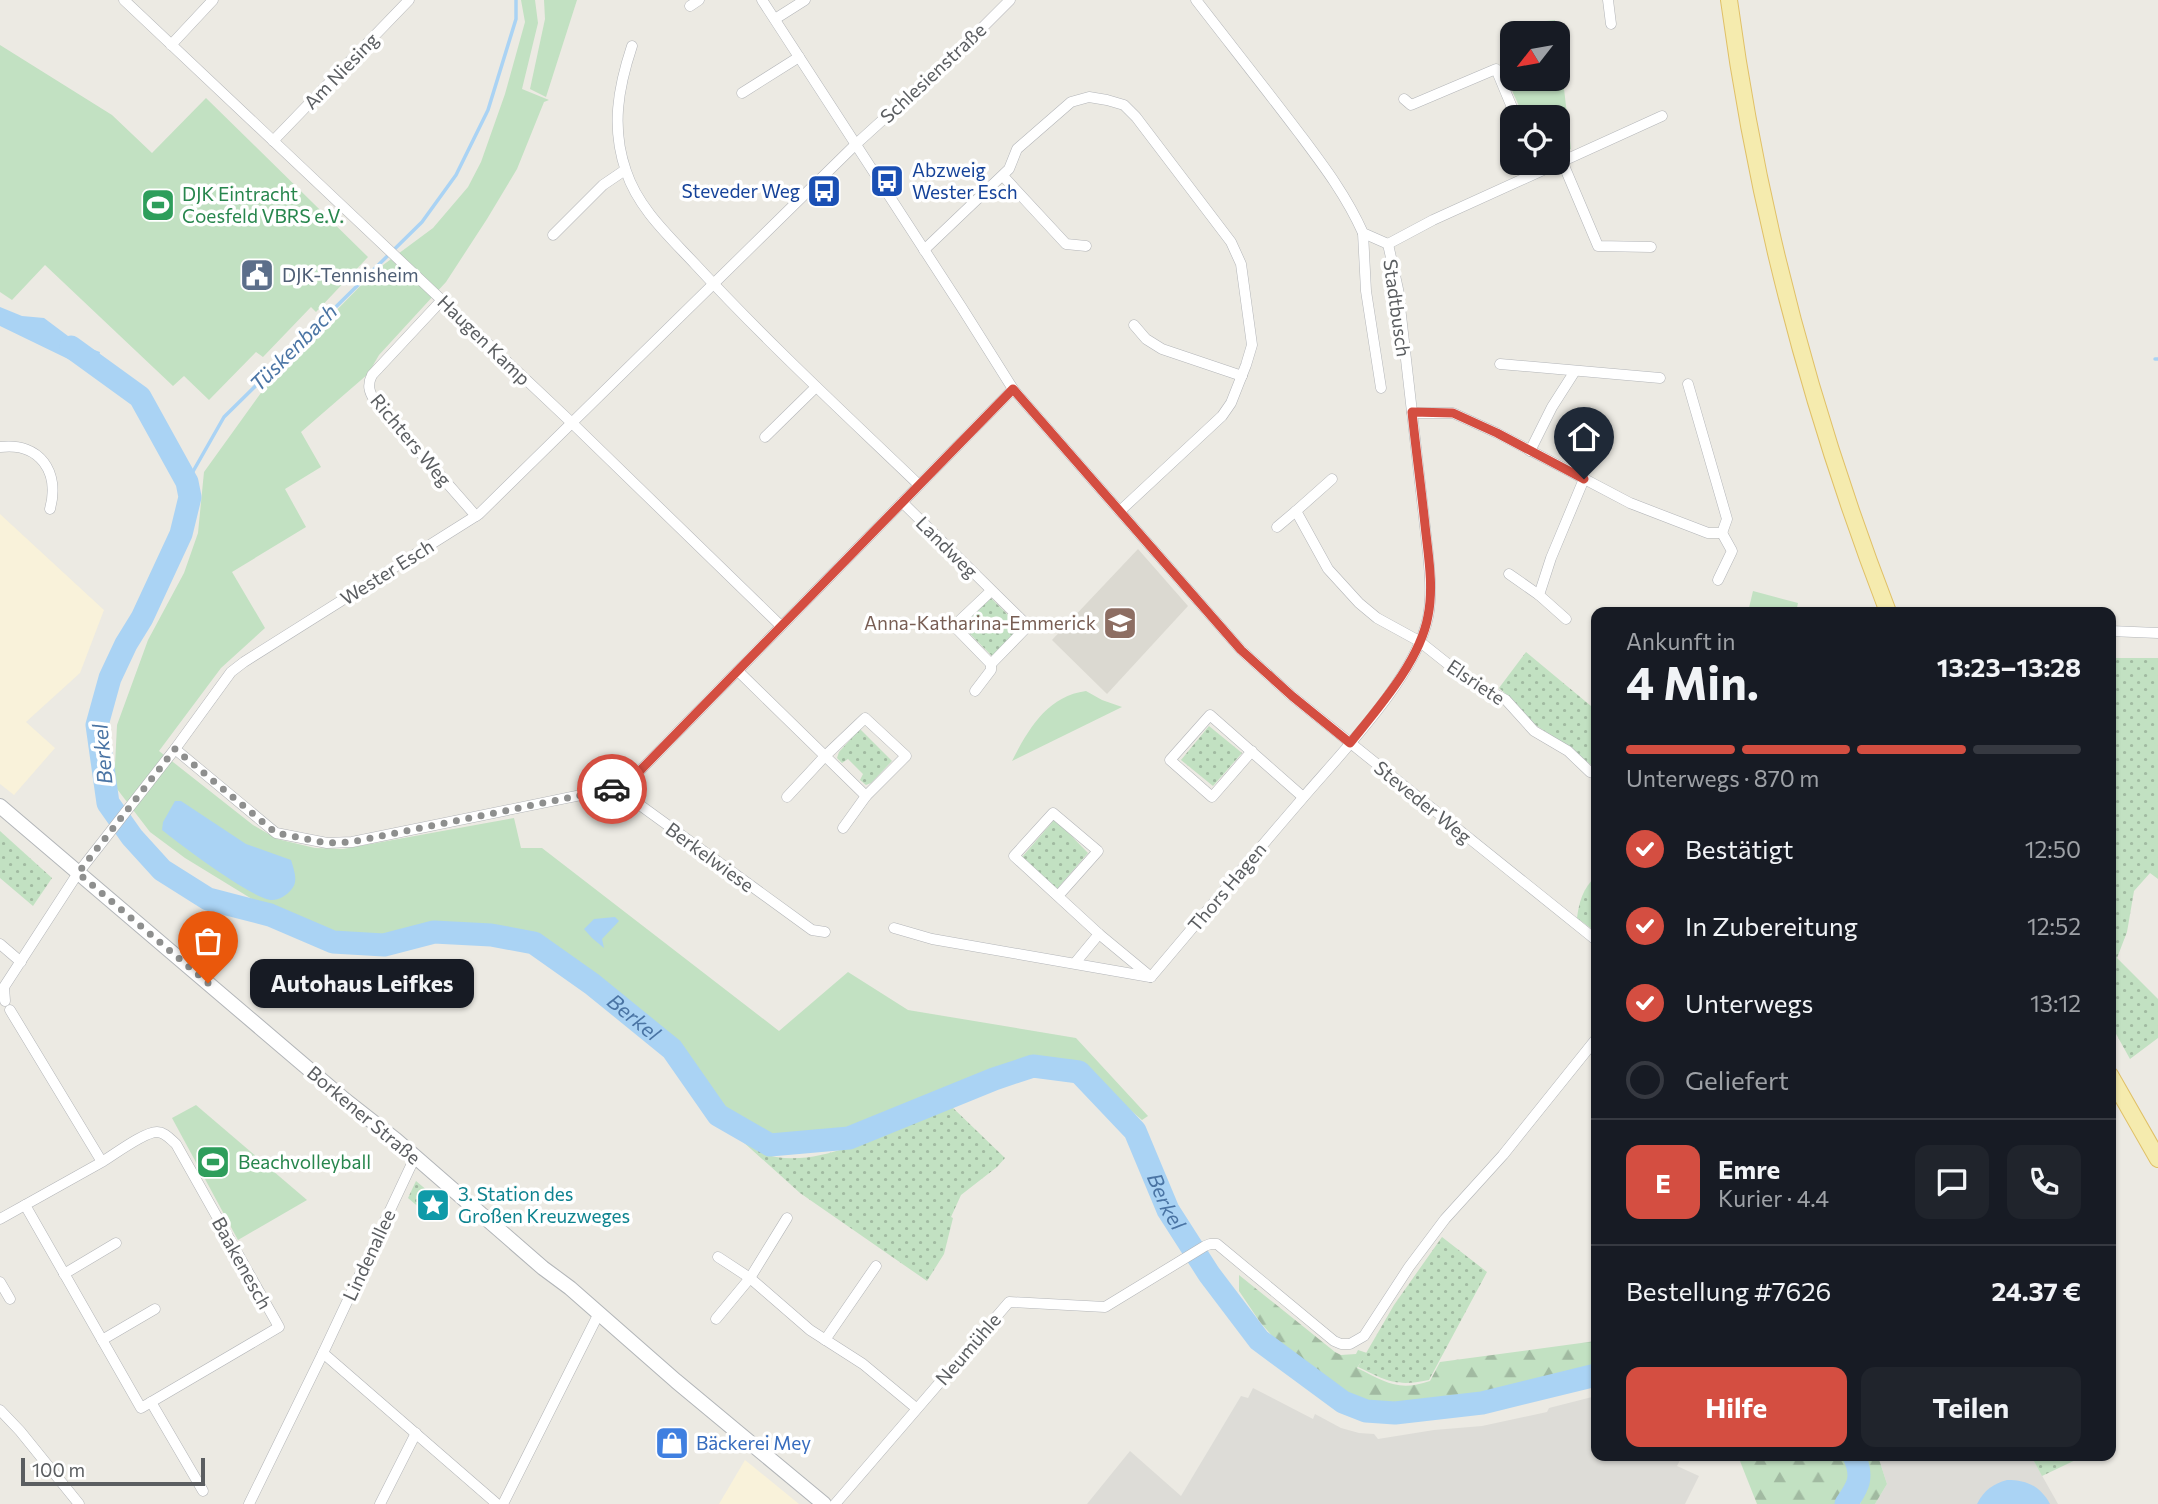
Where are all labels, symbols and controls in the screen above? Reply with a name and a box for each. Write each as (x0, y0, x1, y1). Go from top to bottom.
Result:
street label: Schlesienstraße (875, 18, 990, 127)
north arrow (1500, 21, 1570, 91)
map controls (1500, 21, 1570, 175)
street label: Am Niesing (299, 28, 383, 114)
button: locate (1500, 105, 1570, 175)
place label: Abzweig Wester Esch (912, 158, 1018, 203)
bus stop icon: Abzweig Wester Esch (868, 162, 906, 200)
bus stop icon: Steveder Weg (805, 172, 843, 210)
place label: Steveder Weg (682, 179, 800, 202)
place label: DJK Eintracht Coesfeld VBRS e.V. (182, 182, 344, 227)
sports icon: DJK Eintracht Coesfeld VBRS e.V. (139, 186, 177, 224)
public building icon: DJK-Tennisheim (238, 256, 276, 294)
street label: Stadtbusch (1379, 258, 1416, 358)
place label: DJK-Tennisheim (282, 263, 419, 286)
street label: Haugen Kamp (433, 290, 535, 390)
water label: Tüskenbach (244, 298, 342, 396)
street label: Richters Weg (366, 389, 457, 491)
pin (1554, 407, 1614, 479)
icon: home (1565, 418, 1603, 456)
street label: Landweg (912, 511, 983, 582)
street label: Wester Esch (336, 534, 438, 609)
school or university icon: Anna-Katharina-Emmerick (1101, 604, 1139, 642)
place label: Anna-Katharina-Emmerick (864, 611, 1096, 634)
text: Ankunft in (1626, 627, 1736, 655)
text: 13:23–13:28 (1937, 651, 2081, 682)
text: 4 Min. (1626, 653, 1759, 709)
street label: Elsriete (1443, 654, 1510, 709)
water label: Berkel (86, 722, 117, 785)
courier (577, 754, 647, 824)
street label: Steveder Weg (1370, 755, 1477, 848)
text: Unterwegs · 870 m (1626, 764, 1819, 792)
icon: car (593, 770, 631, 808)
street label: Berkelwiese (662, 817, 759, 896)
icon: check (1626, 830, 1664, 868)
text: Bestätigt (1685, 833, 1794, 864)
text: 12:50 (2025, 835, 2081, 863)
street label: Thors Hagen (1183, 837, 1271, 936)
icon: check (1626, 907, 1664, 945)
text: In Zubereitung (1685, 910, 1858, 941)
pin (178, 911, 238, 983)
text: 12:52 (2027, 912, 2081, 940)
icon: bag (189, 922, 227, 960)
callout: Autohaus Leifkes (250, 958, 474, 1007)
text: Autohaus Leifkes (270, 969, 454, 997)
icon: check (1626, 984, 1664, 1022)
text: Unterwegs (1685, 987, 1813, 1018)
water label: Berkel (603, 988, 666, 1046)
text: 13:12 (2030, 989, 2081, 1017)
street label: Borkener Straße (303, 1061, 426, 1169)
text: Geliefert (1685, 1064, 1789, 1095)
sports icon: Beachvolleyball (194, 1143, 232, 1181)
button: chat (1915, 1145, 1989, 1219)
button: phone (2007, 1145, 2081, 1219)
place label: Beachvolleyball (238, 1150, 371, 1173)
text: Emre (1718, 1153, 1780, 1184)
text: E (1655, 1167, 1671, 1198)
water label: Berkel (1143, 1169, 1192, 1235)
place label: 3. Station des Großen Kreuzweges (458, 1182, 630, 1227)
text: Kurier · 4.4 (1718, 1184, 1829, 1212)
place icon: 3. Station des Großen Kreuzweges (414, 1186, 452, 1224)
street label: Lindenallee (337, 1205, 400, 1304)
street label: Baakenesch (208, 1213, 277, 1313)
text: Bestellung #7626 (1626, 1275, 1831, 1306)
text: 24.37 € (1991, 1275, 2081, 1306)
street label: Neumühle (930, 1308, 1005, 1389)
button: Hilfe (1626, 1367, 1847, 1447)
button: Teilen (1861, 1367, 2081, 1447)
shop icon: Bäckerei Mey (653, 1424, 691, 1462)
place label: Bäckerei Mey (696, 1431, 811, 1454)
scale bar (21, 1455, 205, 1487)
text: 100 m (32, 1458, 85, 1481)

